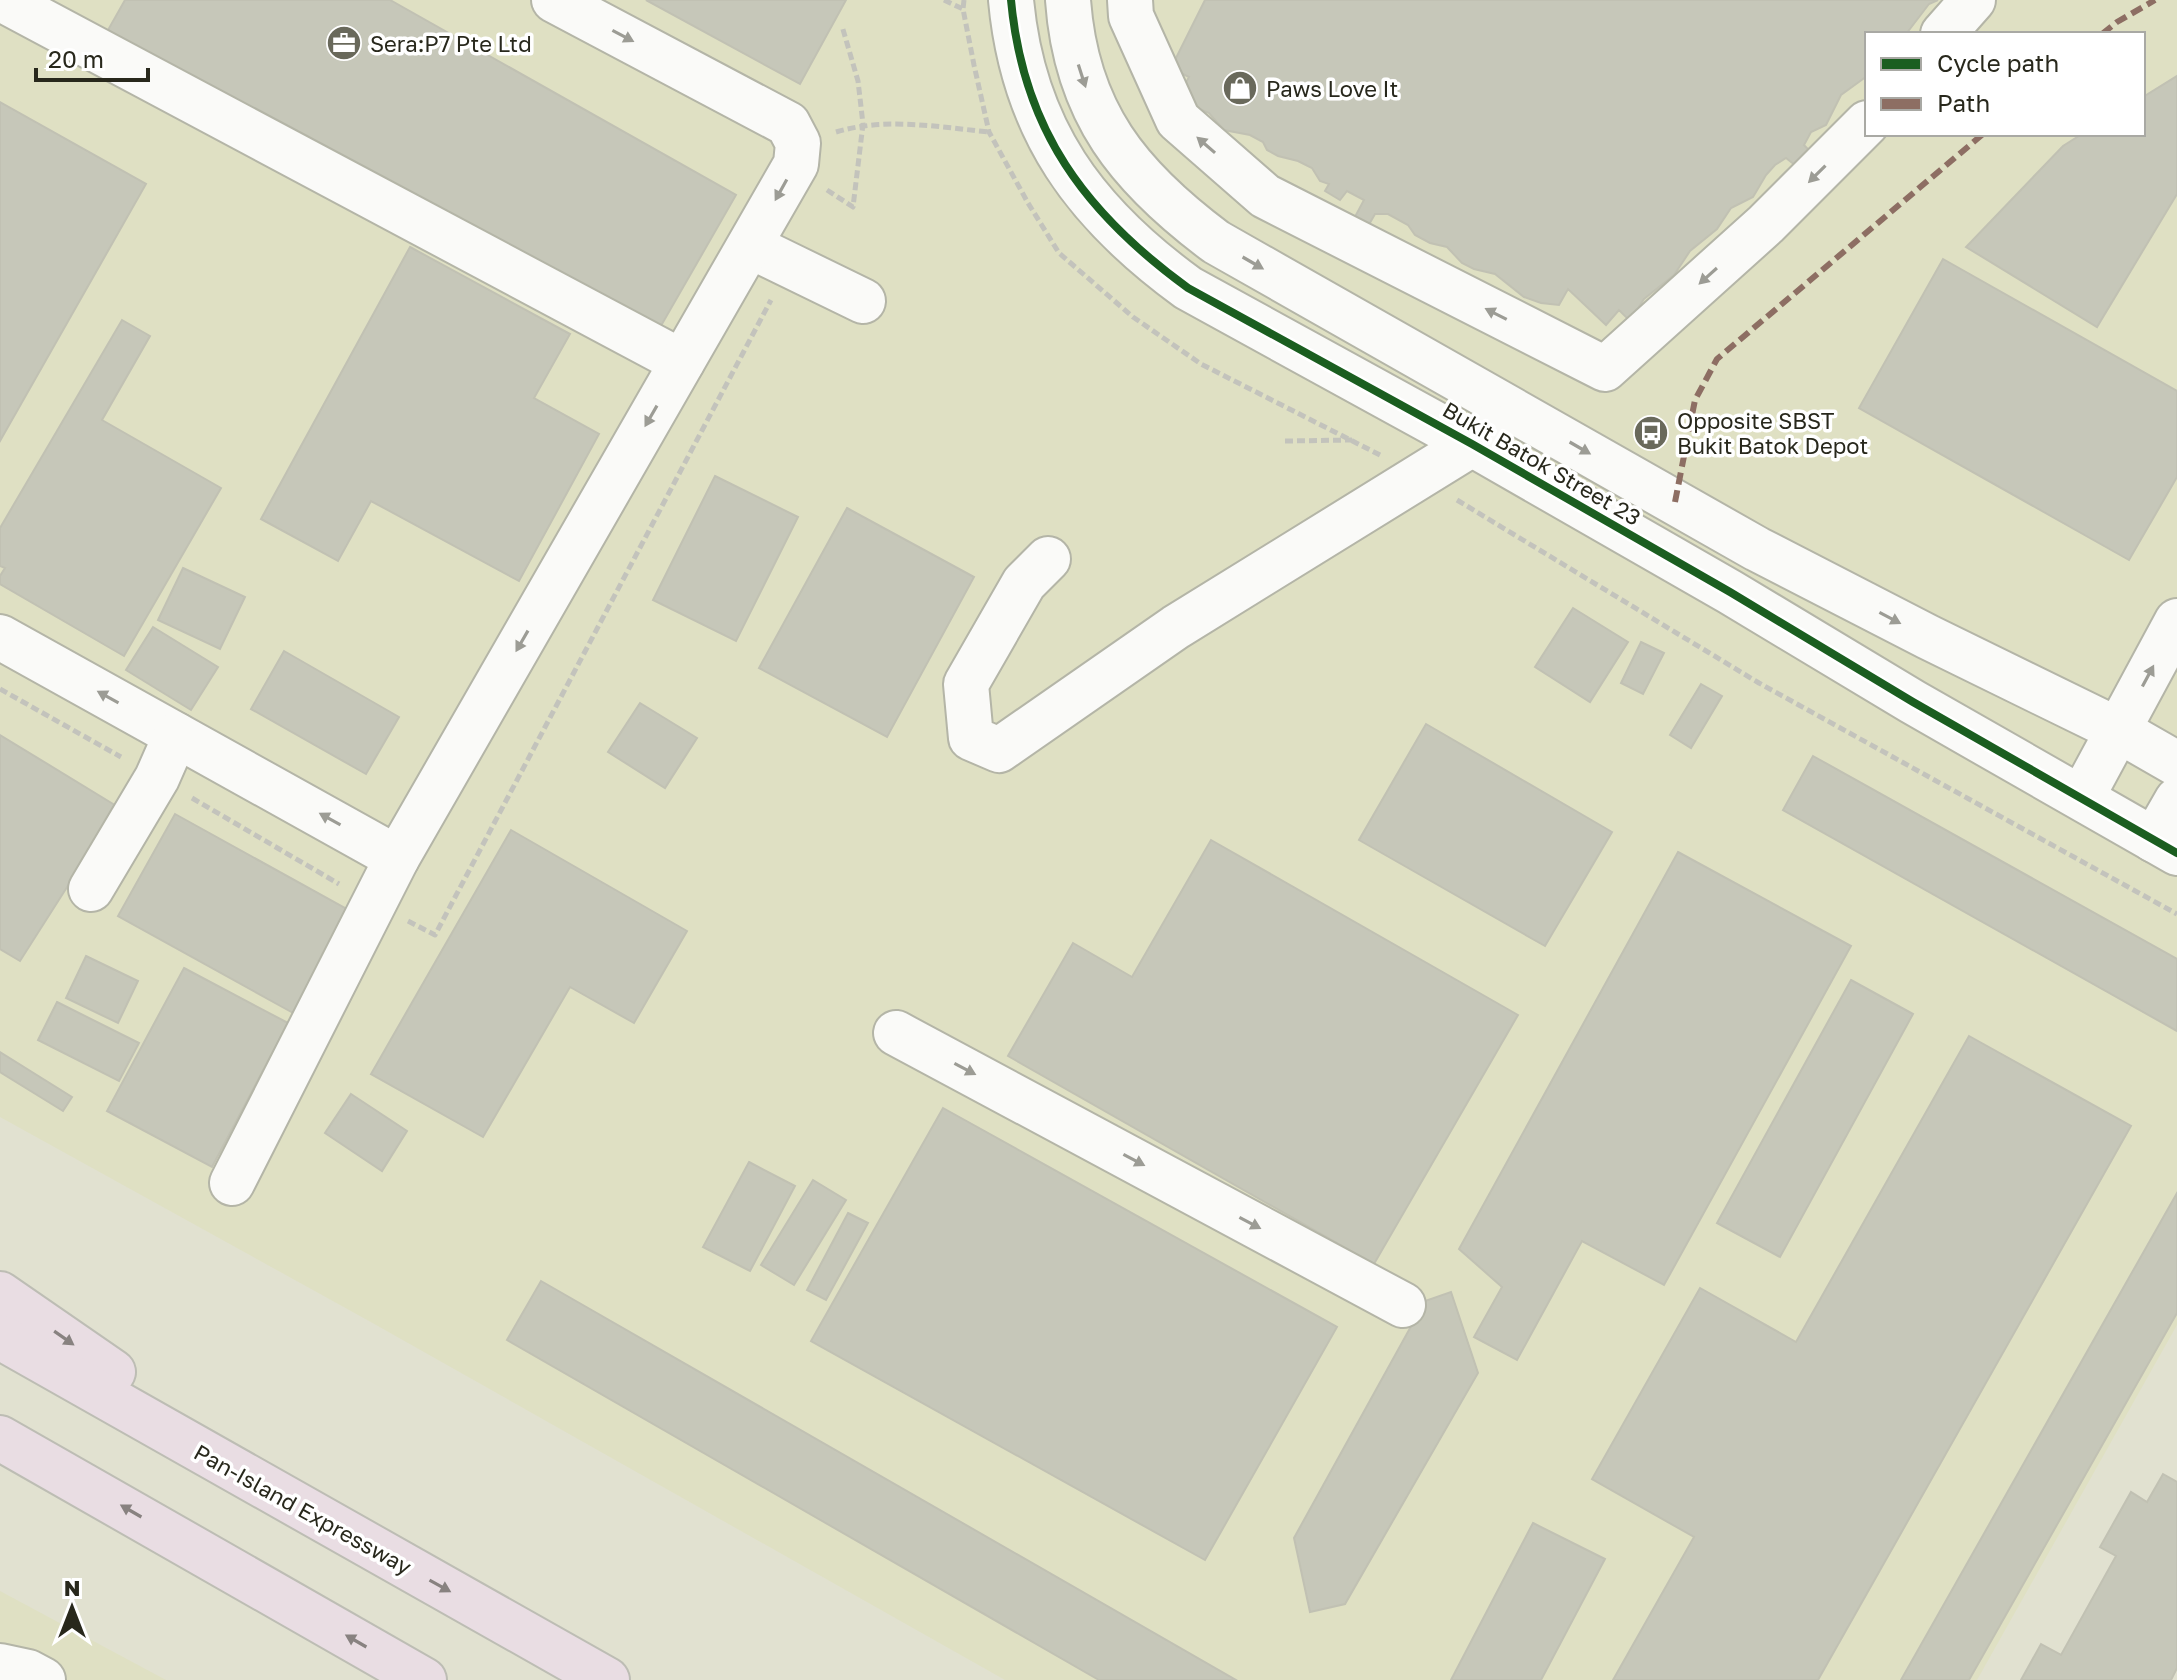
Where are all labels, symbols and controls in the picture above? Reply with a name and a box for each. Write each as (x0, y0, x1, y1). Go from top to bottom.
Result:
office icon: Sera:P7 Pte Ltd (325, 24, 363, 62)
one-way arrow (612, 29, 634, 43)
place label: Sera:P7 Pte Ltd (370, 30, 532, 57)
scale bar (36, 32, 148, 82)
legend (1865, 32, 2145, 136)
text: 20 m (48, 44, 104, 73)
text: Cycle path (1937, 48, 2059, 77)
one-way arrow (1077, 65, 1089, 89)
shop icon: Paws Love It (1221, 69, 1259, 107)
place label: Paws Love It (1266, 75, 1398, 102)
text: Path (1937, 88, 1990, 117)
one-way arrow (1197, 137, 1217, 154)
one-way arrow (1808, 164, 1827, 182)
one-way arrow (774, 179, 788, 202)
one-way arrow (1242, 256, 1265, 270)
one-way arrow (1698, 267, 1717, 285)
one-way arrow (1485, 307, 1508, 320)
street label: Bukit Batok Street 23 (1438, 395, 1646, 531)
one-way arrow (644, 405, 658, 427)
place label: Opposite SBST Bukit Batok Depot (1677, 407, 1868, 459)
bus stop icon: Opposite SBST Bukit Batok Depot (1632, 414, 1670, 452)
one-way arrow (1569, 441, 1591, 455)
one-way arrow (1879, 611, 1902, 624)
one-way arrow (515, 630, 529, 652)
one-way arrow (2141, 664, 2154, 687)
one-way arrow (97, 690, 119, 704)
one-way arrow (319, 812, 341, 826)
one-way arrow (953, 1063, 976, 1076)
one-way arrow (1123, 1153, 1145, 1167)
one-way arrow (1239, 1215, 1261, 1229)
one-way arrow (54, 1330, 75, 1345)
street label: Pan-Island Expressway (190, 1438, 416, 1580)
one-way arrow (120, 1504, 142, 1518)
north arrow (32, 1568, 112, 1648)
text: N (64, 1574, 80, 1601)
one-way arrow (429, 1579, 452, 1593)
one-way arrow (345, 1634, 367, 1648)

